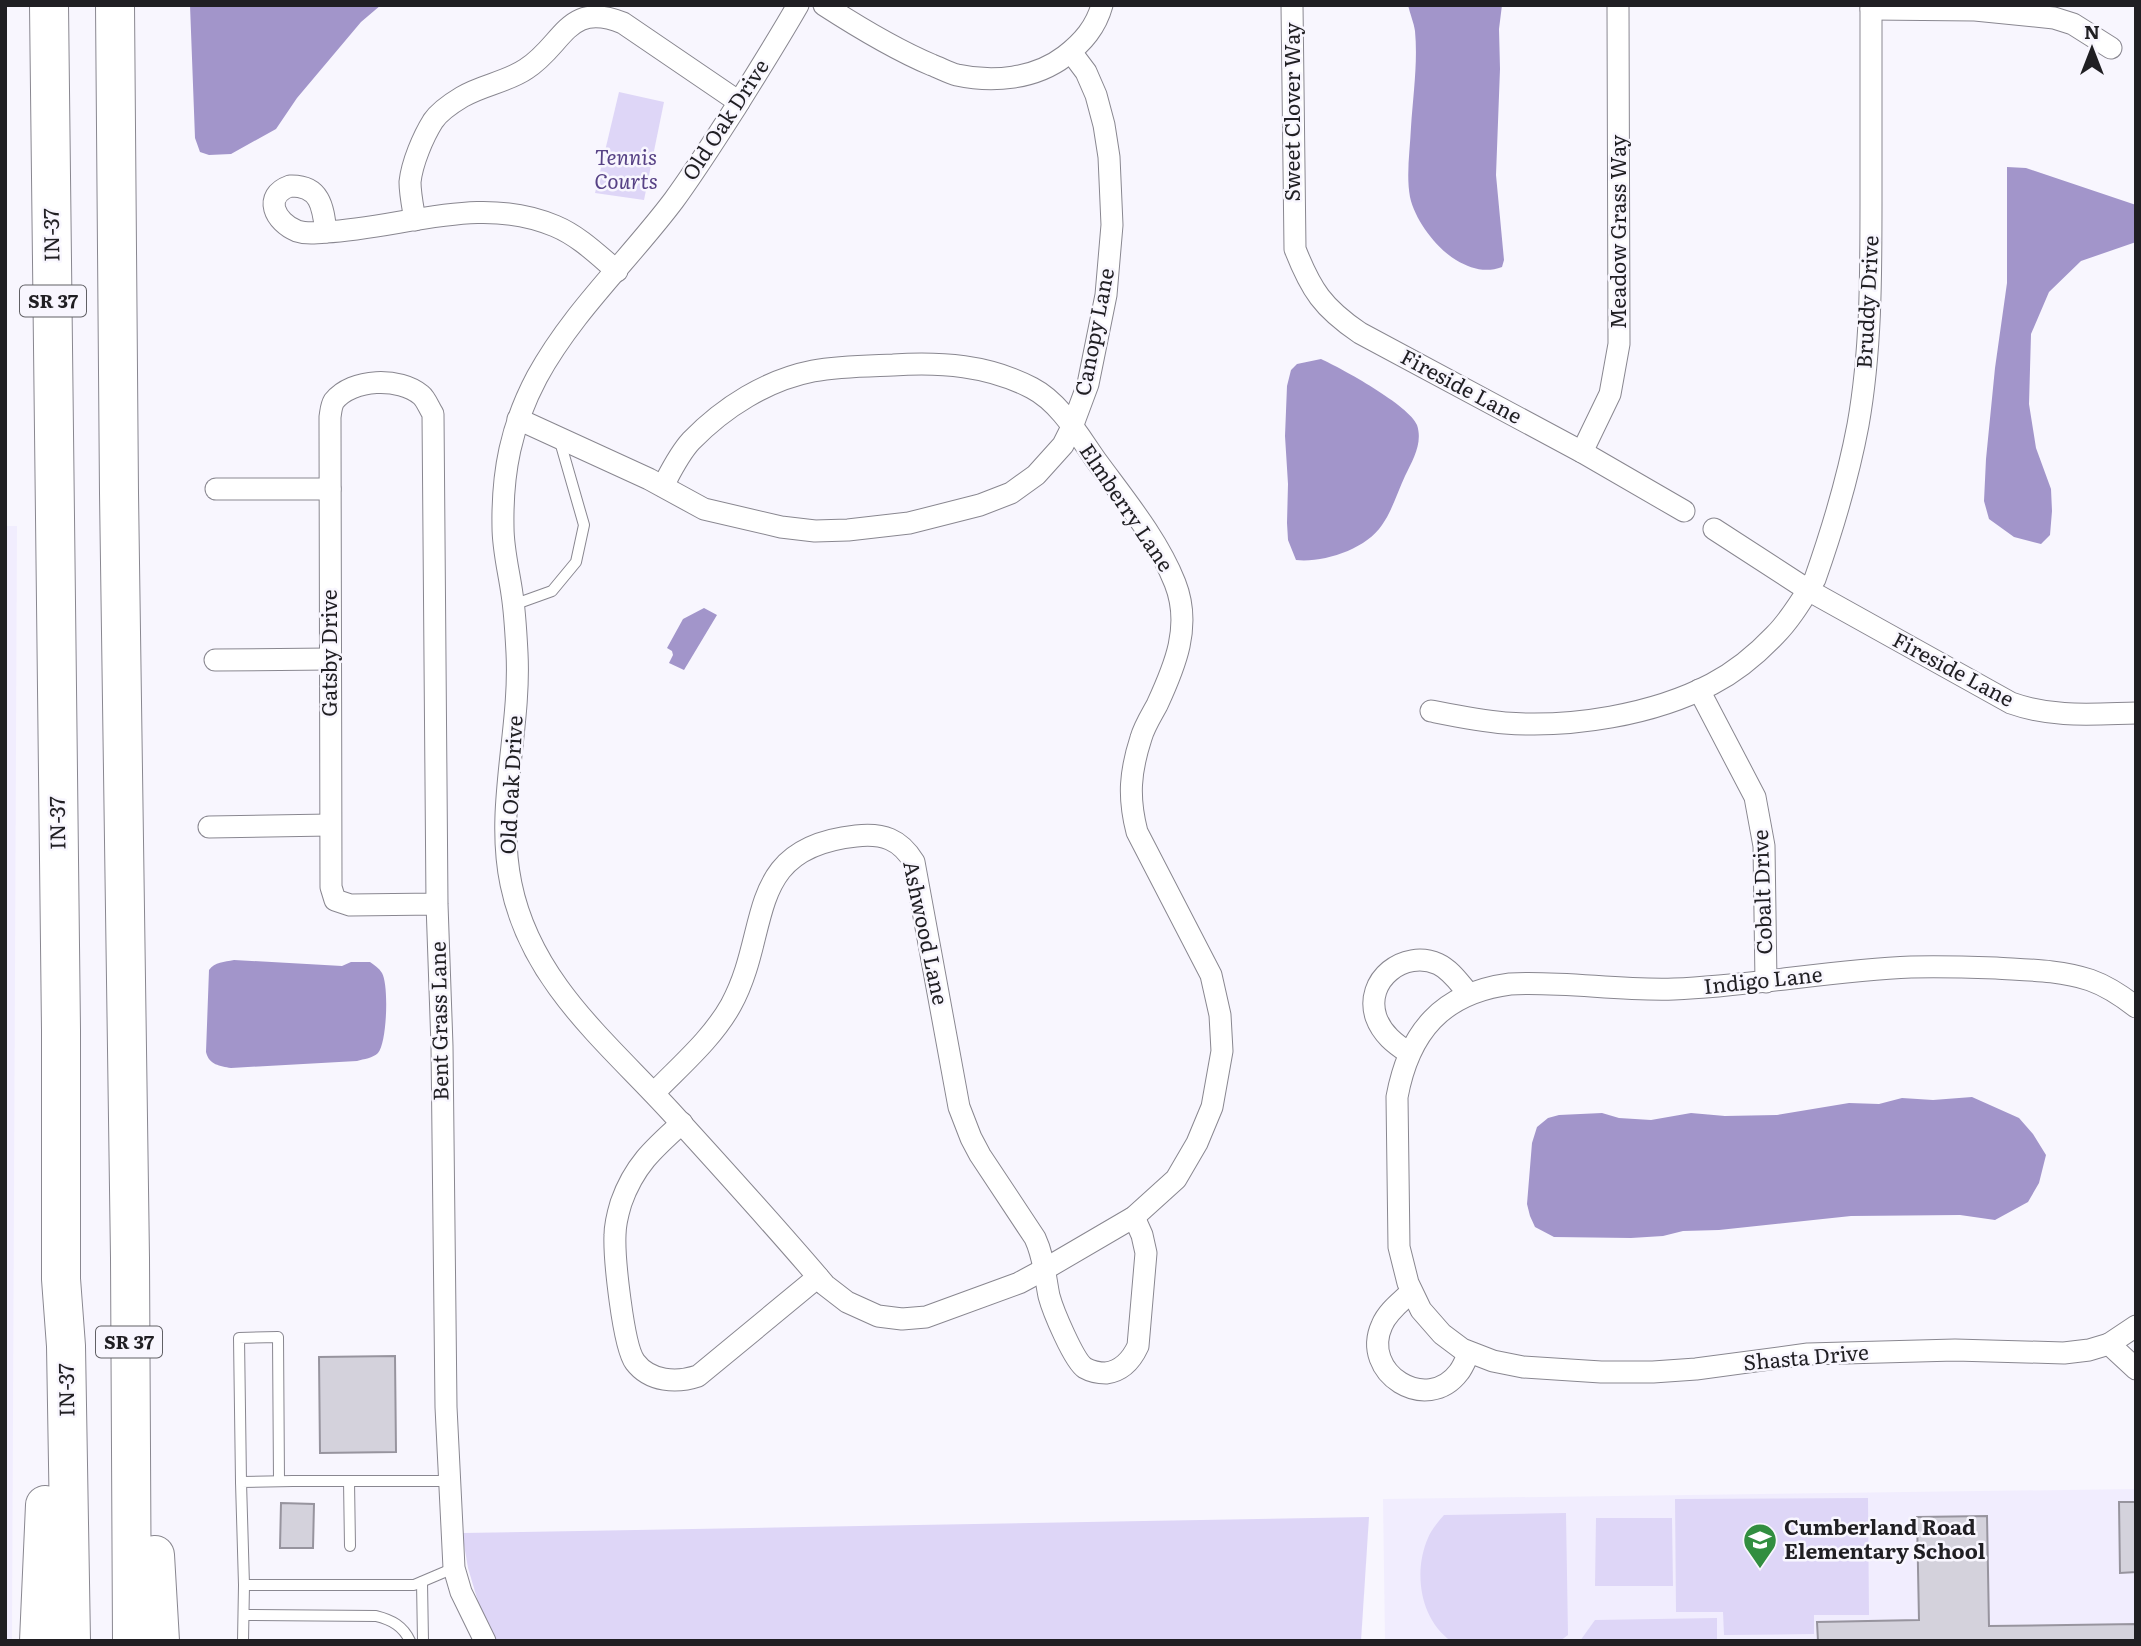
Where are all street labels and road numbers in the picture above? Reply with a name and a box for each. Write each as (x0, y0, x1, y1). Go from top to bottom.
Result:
street label: Sweet Clover Way (1275, 22, 1306, 202)
street label: Old Oak Drive (673, 52, 775, 185)
street label: Meadow Grass Way (1601, 134, 1632, 329)
street label: IN-37 (34, 208, 65, 262)
street label: Bruddy Drive (1847, 234, 1884, 369)
street label: Canopy Lane (1065, 265, 1120, 398)
road number: SR 37 (20, 286, 86, 316)
street label: Fireside Lane (1396, 340, 1528, 430)
street label: Elmberry Lane (1074, 436, 1183, 577)
street label: Gatsby Drive (312, 589, 343, 717)
street label: Fireside Lane (1888, 623, 2020, 713)
street label: Old Oak Drive (490, 715, 529, 855)
street label: IN-37 (40, 796, 71, 850)
street label: Cobalt Drive (1743, 829, 1778, 955)
street label: Ashwood Lane (897, 858, 958, 1008)
street label: Bent Grass Lane (421, 941, 454, 1101)
street label: Indigo Lane (1702, 957, 1824, 1000)
road number: SR 37 (96, 1326, 162, 1358)
street label: Shasta Drive (1742, 1335, 1870, 1376)
street label: IN-37 (49, 1363, 80, 1417)

